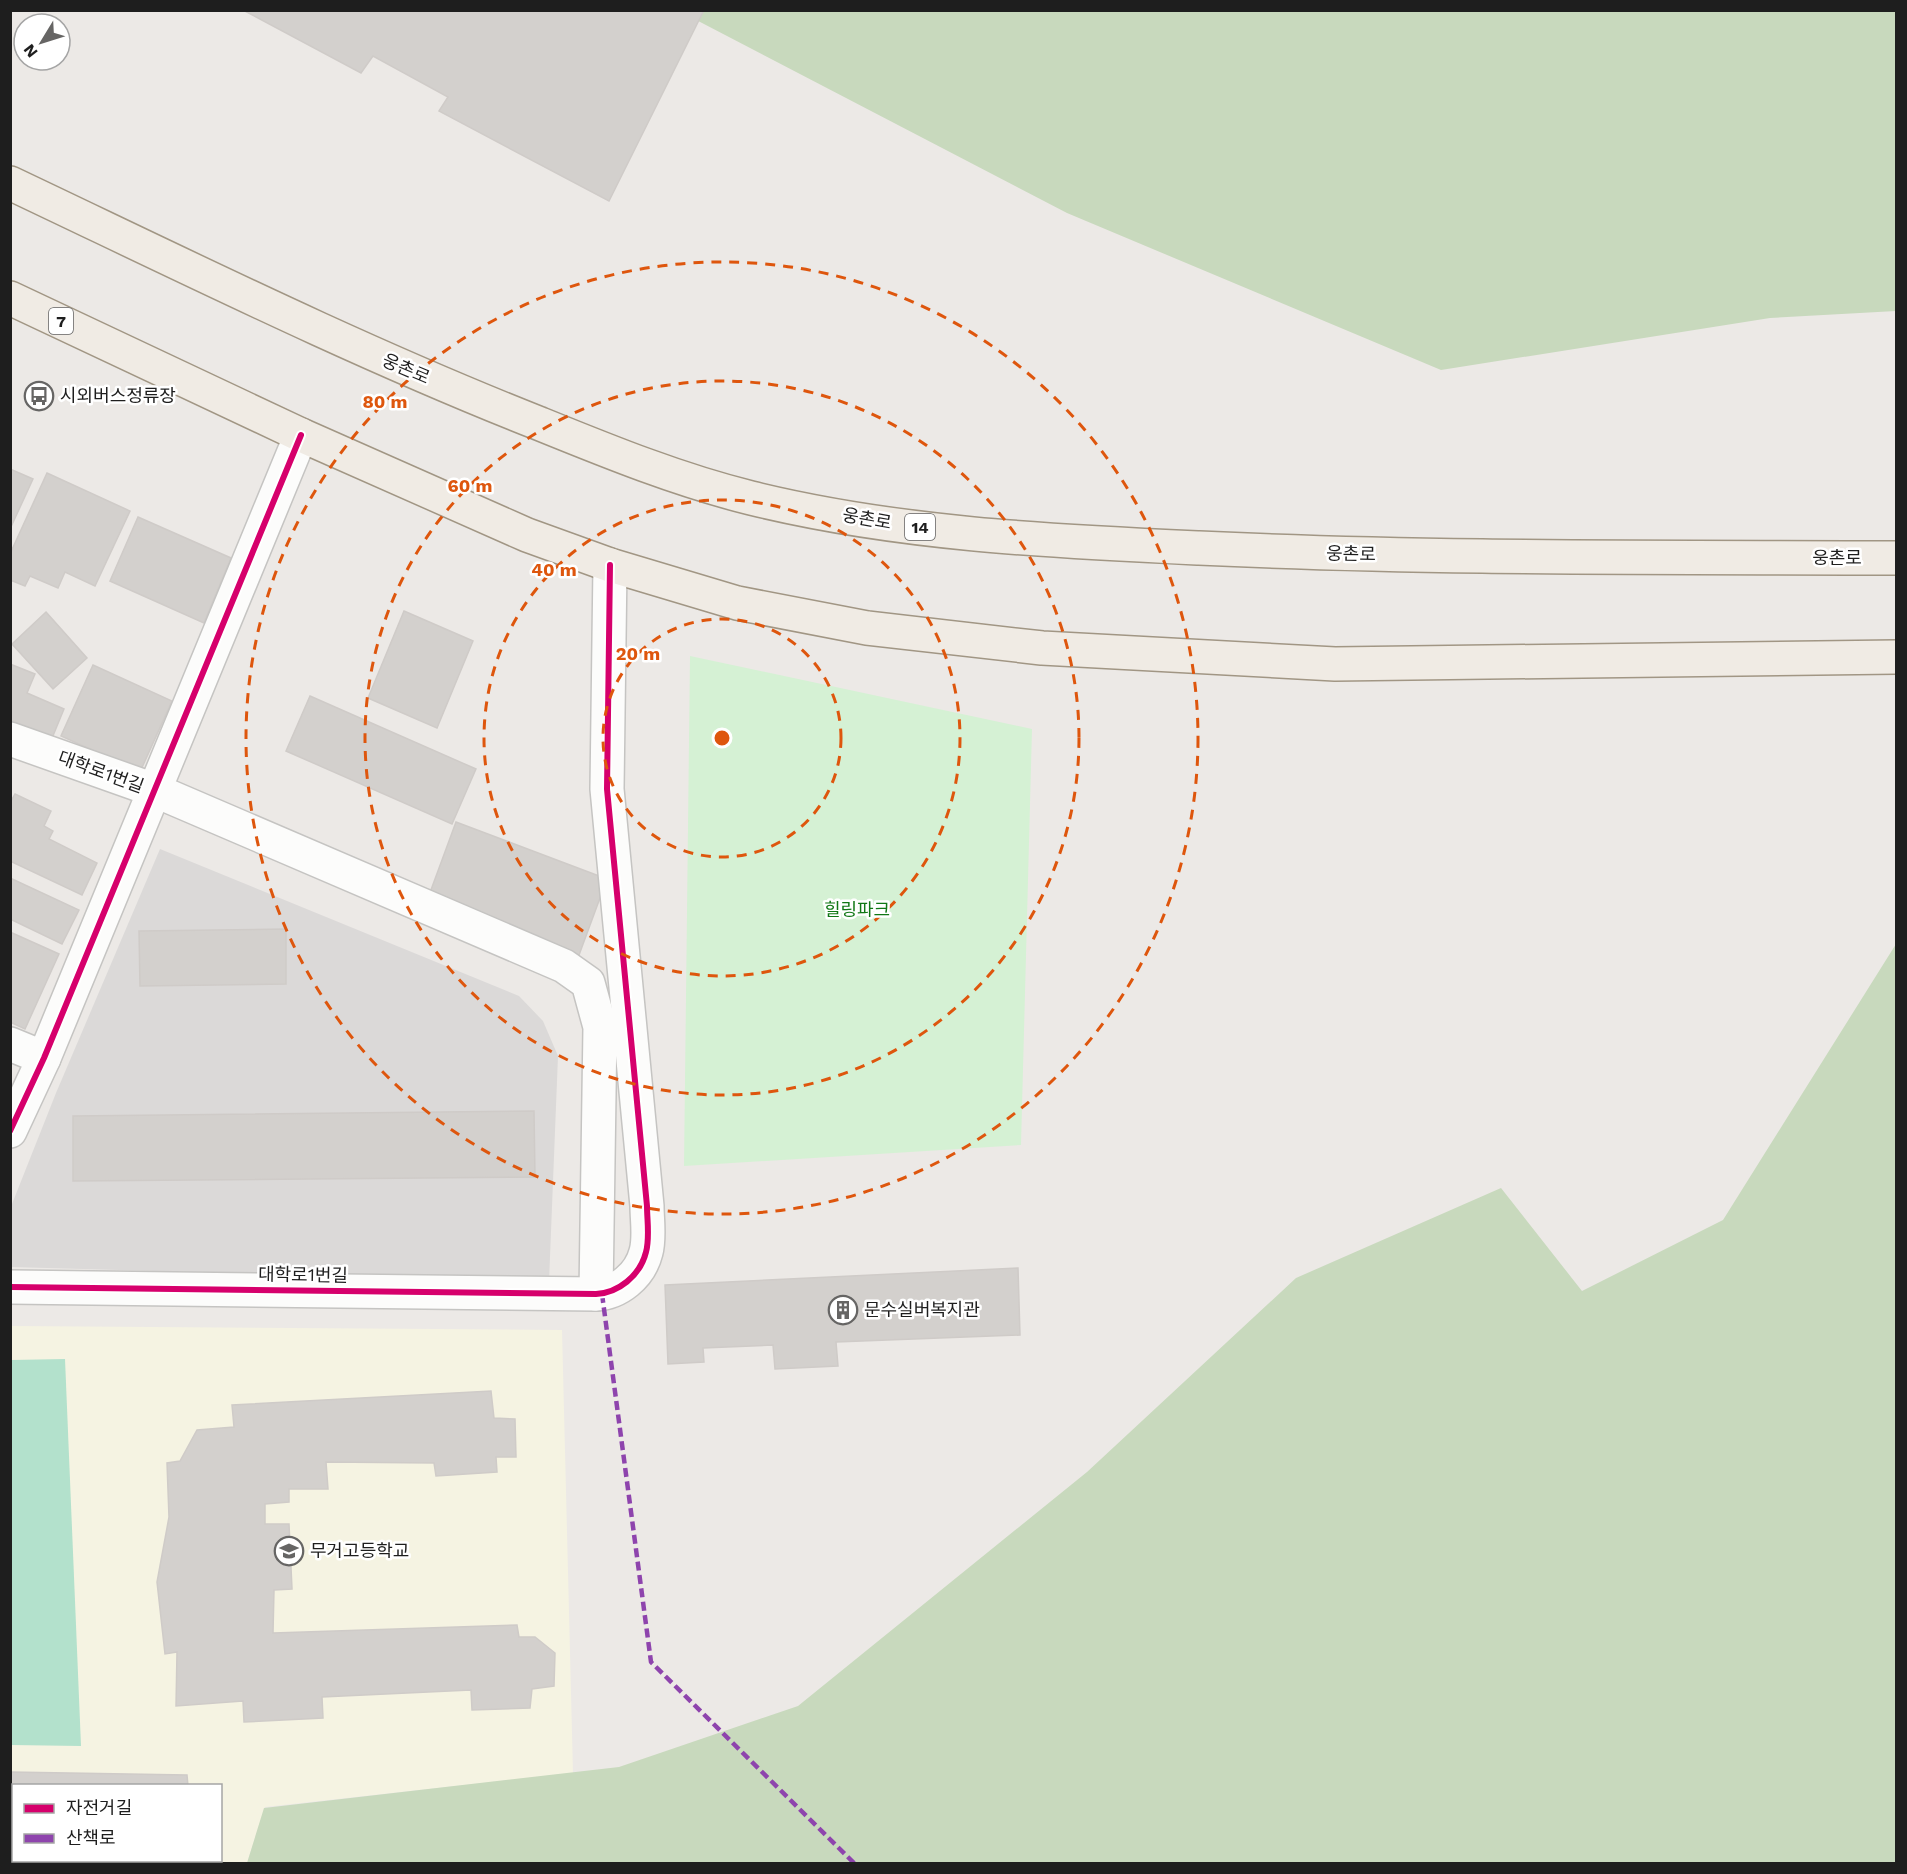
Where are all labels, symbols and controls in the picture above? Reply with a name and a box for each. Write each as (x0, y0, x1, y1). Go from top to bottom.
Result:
north arrow (12, 12, 72, 72)
text: N (19, 40, 42, 61)
road number: 7 (49, 308, 73, 334)
street label: 웅촌로 (379, 349, 433, 388)
bus stop icon: 시외버스정류장 (23, 380, 55, 412)
place label: 시외버스정류장 (60, 385, 176, 406)
text: 80 m (363, 391, 407, 412)
text: 60 m (448, 475, 492, 496)
street label: 웅촌로 (841, 504, 893, 533)
road number: 14 (905, 514, 935, 540)
street label: 웅촌로 (1326, 543, 1376, 564)
street label: 웅촌로 (1812, 547, 1862, 568)
text: 40 m (531, 559, 577, 580)
text: 20 m (616, 643, 660, 664)
centre of rings (712, 728, 732, 748)
street label: 대학로1번길 (55, 746, 147, 797)
park label: 힐링파크 (824, 899, 890, 920)
street label: 대학로1번길 (258, 1263, 348, 1286)
building icon: 문수실버복지관 (827, 1294, 859, 1326)
place label: 문수실버복지관 (864, 1299, 980, 1320)
school or university icon: 무거고등학교 (273, 1535, 305, 1567)
place label: 무거고등학교 (310, 1540, 409, 1561)
legend (12, 1784, 222, 1862)
text: 자전거길 (66, 1797, 132, 1818)
text: 산책로 (66, 1827, 116, 1848)

